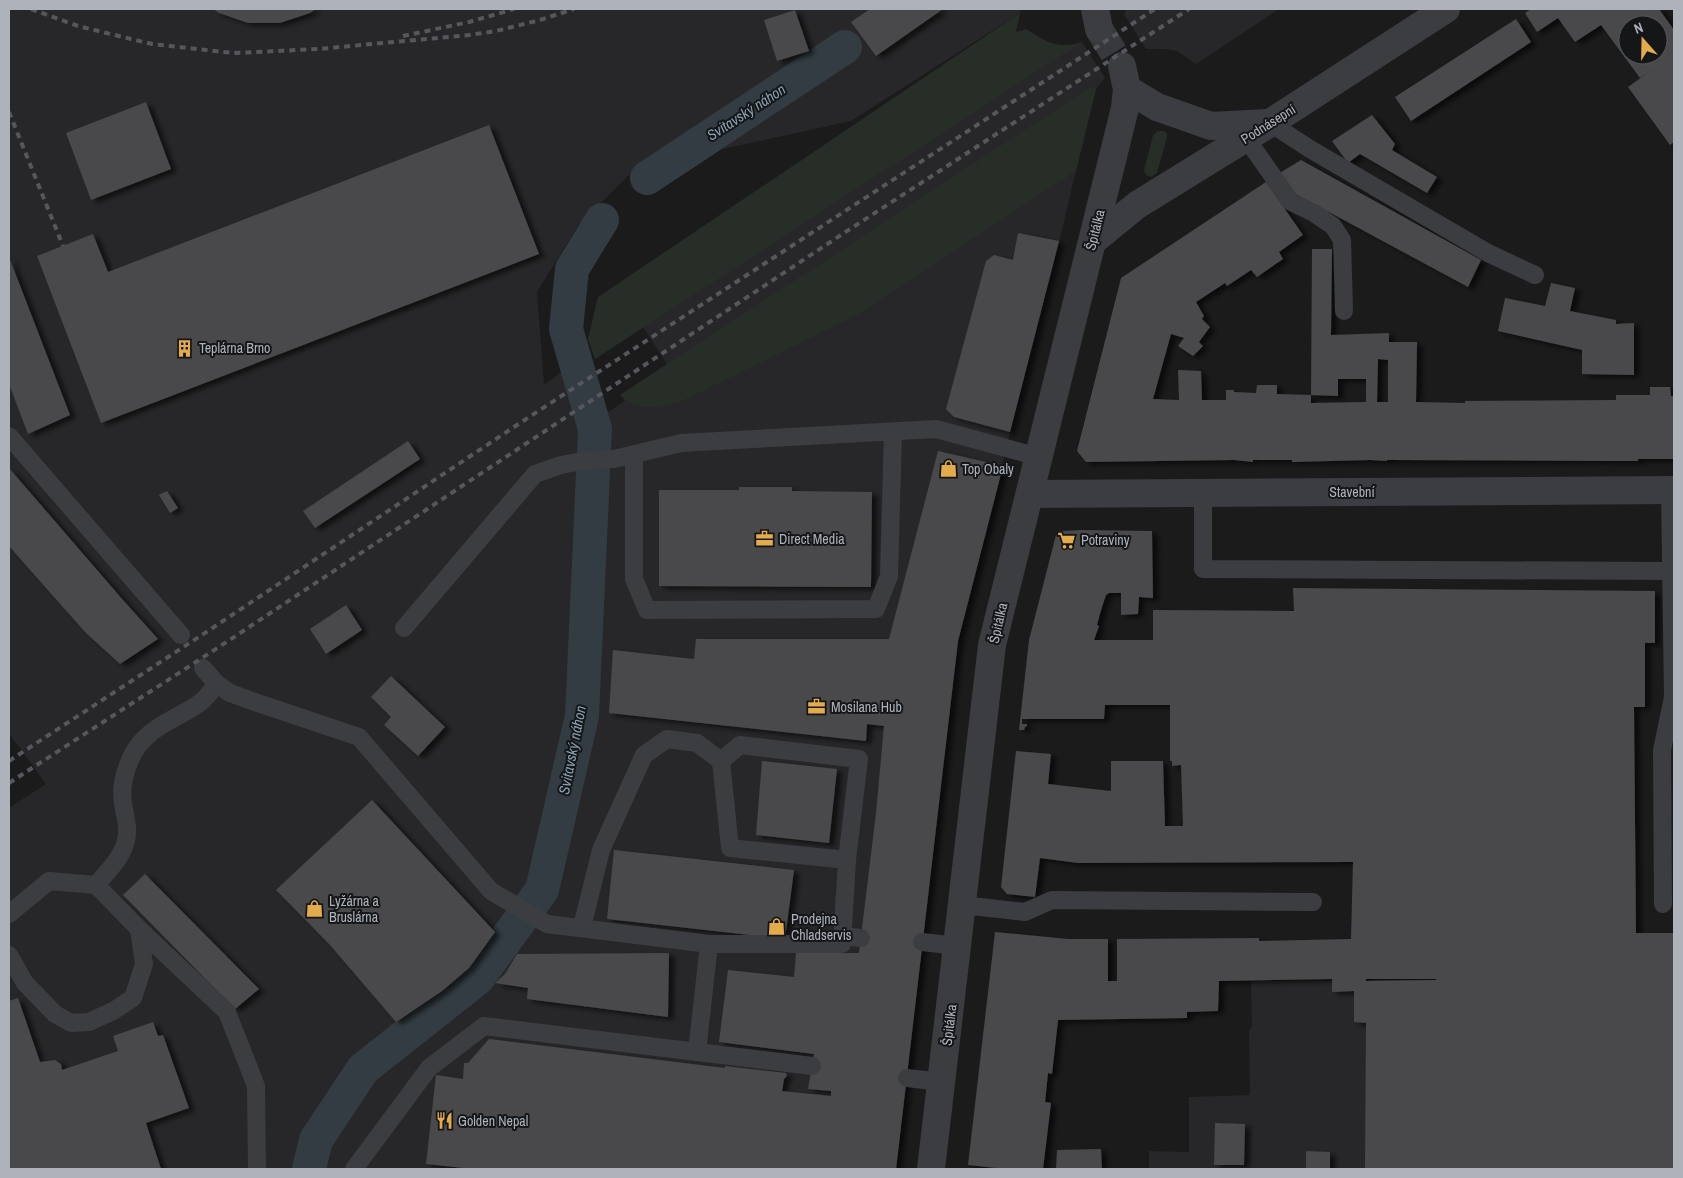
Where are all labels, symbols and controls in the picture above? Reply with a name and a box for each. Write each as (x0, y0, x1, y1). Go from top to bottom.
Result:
north arrow (1618, 15, 1668, 65)
text: N (1632, 18, 1646, 38)
water label: Svitavský náhon (702, 79, 790, 145)
street label: Podnásepní (1237, 100, 1299, 148)
street label: Špitálka (1081, 207, 1109, 252)
building icon: Teplárna Brno (175, 338, 195, 358)
place label: Teplárna Brno (199, 339, 270, 357)
shop icon: Top Obaly (938, 459, 958, 479)
place label: Top Obaly (962, 460, 1014, 478)
street label: Stavební (1329, 483, 1375, 501)
office icon: Direct Media (755, 529, 775, 549)
place label: Direct Media (779, 530, 845, 548)
supermarket icon: Potraviny (1057, 530, 1077, 550)
place label: Potraviny (1081, 531, 1130, 549)
street label: Špitálka (985, 600, 1012, 645)
office icon: Mosilana Hub (807, 697, 827, 717)
place label: Mosilana Hub (831, 698, 902, 716)
water label: Svitavský náhon (553, 704, 591, 796)
place label: Lyžárna a Bruslárna (329, 892, 380, 926)
shop icon: Lyžárna a Bruslárna (305, 899, 325, 919)
place label: Prodejna Chladservis (791, 910, 852, 944)
shop icon: Prodejna Chladservis (767, 917, 787, 937)
street label: Špitálka (938, 1003, 961, 1047)
restaurant icon: Golden Nepal (434, 1111, 454, 1131)
place label: Golden Nepal (458, 1112, 528, 1130)

